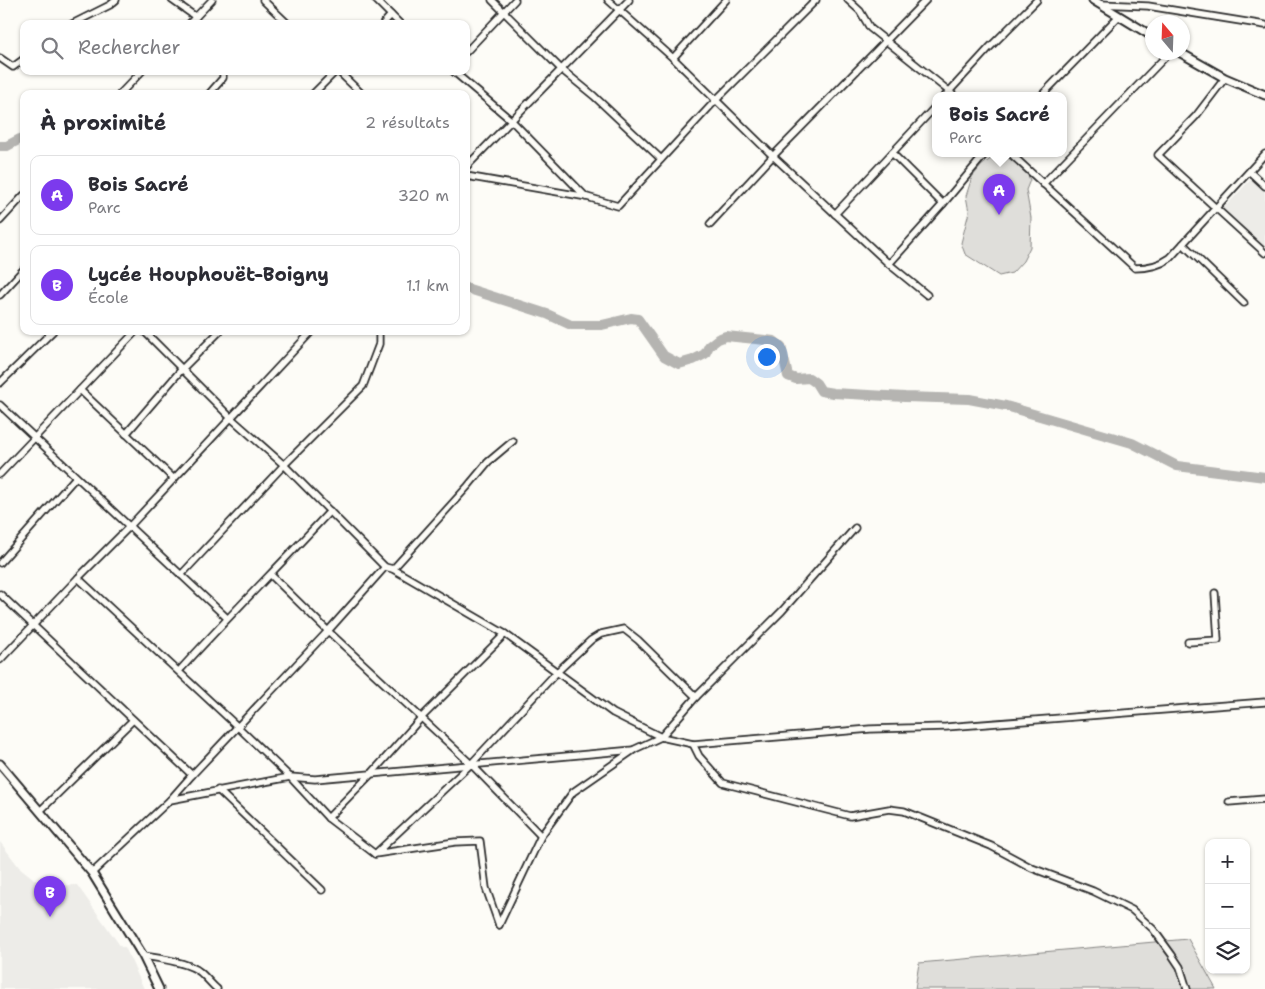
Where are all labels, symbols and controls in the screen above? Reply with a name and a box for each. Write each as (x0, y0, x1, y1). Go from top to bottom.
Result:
north arrow (1145, 15, 1190, 60)
search box (20, 20, 470, 75)
icon: search (38, 34, 66, 62)
text: Rechercher (78, 35, 181, 60)
popup (932, 92, 1067, 157)
text: Bois Sacré (949, 102, 1050, 127)
text: À proximité (40, 109, 166, 137)
text: 2 résultats (365, 112, 450, 133)
text: Parc (949, 127, 982, 148)
text: Bois Sacré (88, 172, 189, 197)
pin: A (983, 174, 1015, 215)
text: A (51, 185, 63, 206)
text: 320 m (398, 185, 449, 206)
text: Parc (88, 197, 121, 218)
text: Lycée Houphouët-Boigny (88, 262, 329, 287)
text: B (52, 275, 62, 296)
text: 1.1 km (406, 275, 449, 296)
text: École (88, 287, 129, 308)
your location (754, 344, 780, 370)
map controls (1205, 839, 1250, 974)
button: + (1205, 839, 1250, 884)
pin: B (34, 876, 66, 917)
button: − (1205, 884, 1250, 929)
button: layers (1205, 929, 1250, 974)

